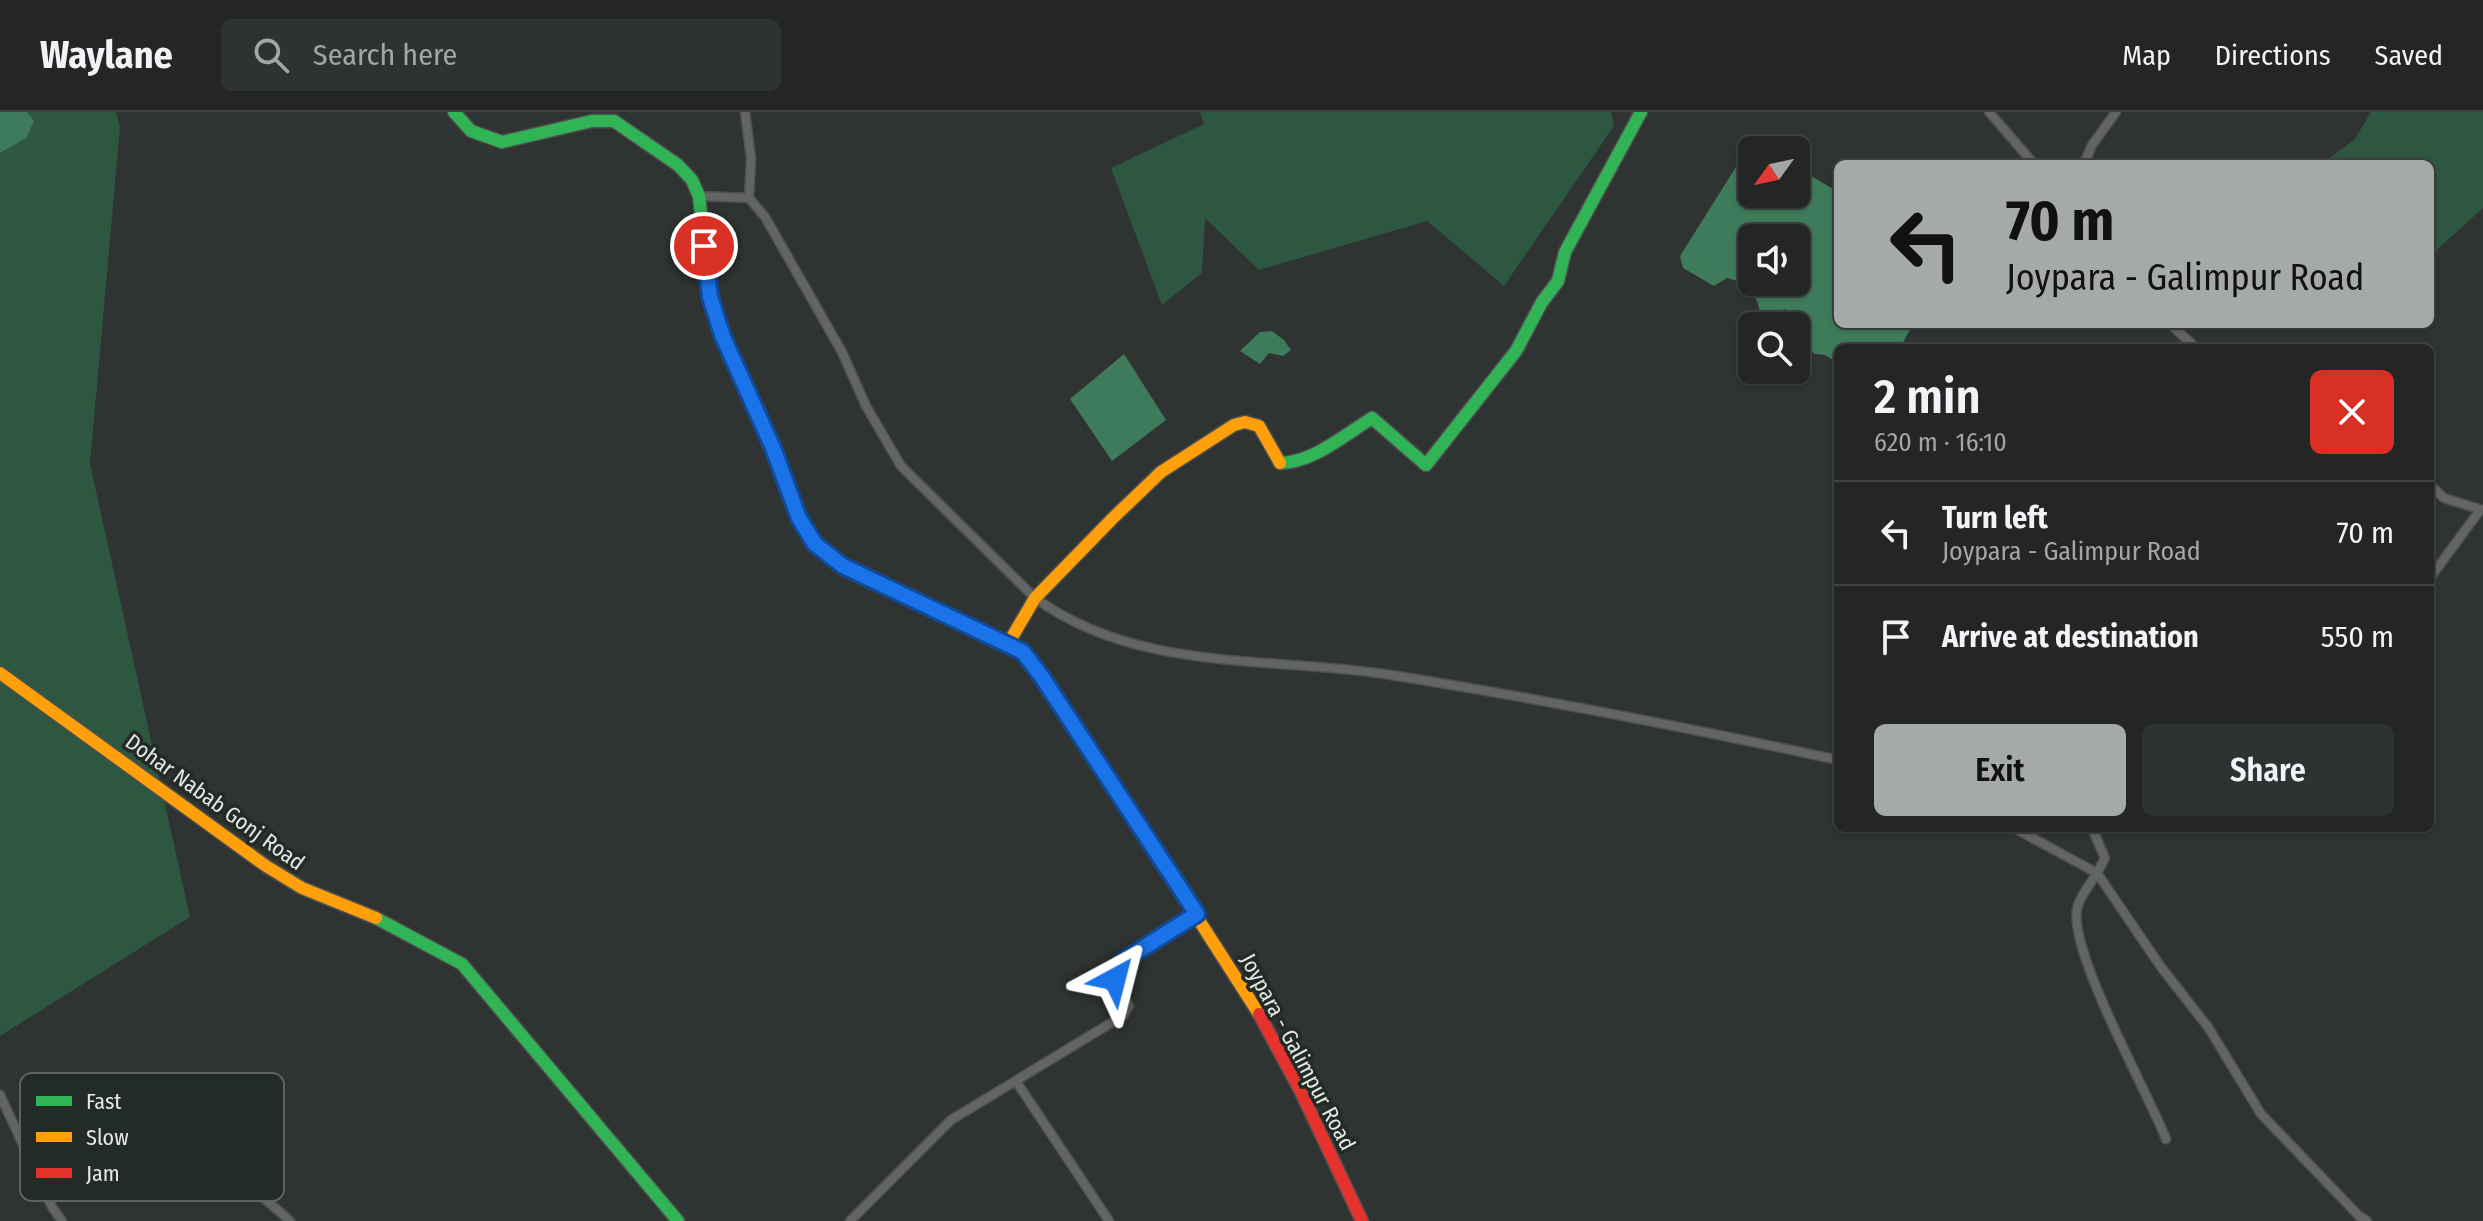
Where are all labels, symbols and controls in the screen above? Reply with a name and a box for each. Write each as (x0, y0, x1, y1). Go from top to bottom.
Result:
search box (221, 19, 781, 91)
text: Waylane (40, 32, 173, 78)
icon: search (249, 33, 293, 77)
text: Search here (313, 37, 457, 73)
text: Map (2122, 39, 2171, 72)
text: Directions (2215, 39, 2331, 72)
text: Saved (2375, 39, 2443, 72)
north arrow (1738, 136, 1810, 208)
map controls (1738, 136, 1810, 384)
text: 70 m (2006, 188, 2114, 255)
icon: left (1874, 192, 1978, 296)
pin (670, 212, 738, 280)
icon: arrive (682, 224, 726, 268)
button: sound (1738, 224, 1810, 296)
text: Joypara - Galimpur Road (2006, 256, 2364, 300)
button: search (1738, 312, 1810, 384)
text: 2 min (1874, 368, 1981, 426)
button: close (2310, 370, 2394, 454)
text: 620 m · 16:10 (1874, 427, 2007, 458)
text: Turn left (1942, 500, 2048, 536)
icon: left (1874, 511, 1918, 555)
text: 70 m (2336, 515, 2394, 551)
text: Joypara - Galimpur Road (1942, 536, 2201, 567)
icon: arrive (1874, 615, 1918, 659)
text: Arrive at destination (1942, 619, 2199, 655)
text: 550 m (2321, 619, 2394, 655)
button: Exit (1874, 724, 2126, 816)
button: Share (2142, 724, 2394, 816)
street label: Dohar Nabab Gonj Road (120, 728, 310, 876)
position arrow (1073, 937, 1157, 1021)
street label: Joypara - Galimpur Road (1235, 949, 1361, 1155)
legend (20, 1073, 284, 1201)
text: Fast (86, 1088, 122, 1115)
text: Slow (86, 1124, 129, 1151)
text: Jam (86, 1160, 120, 1187)

